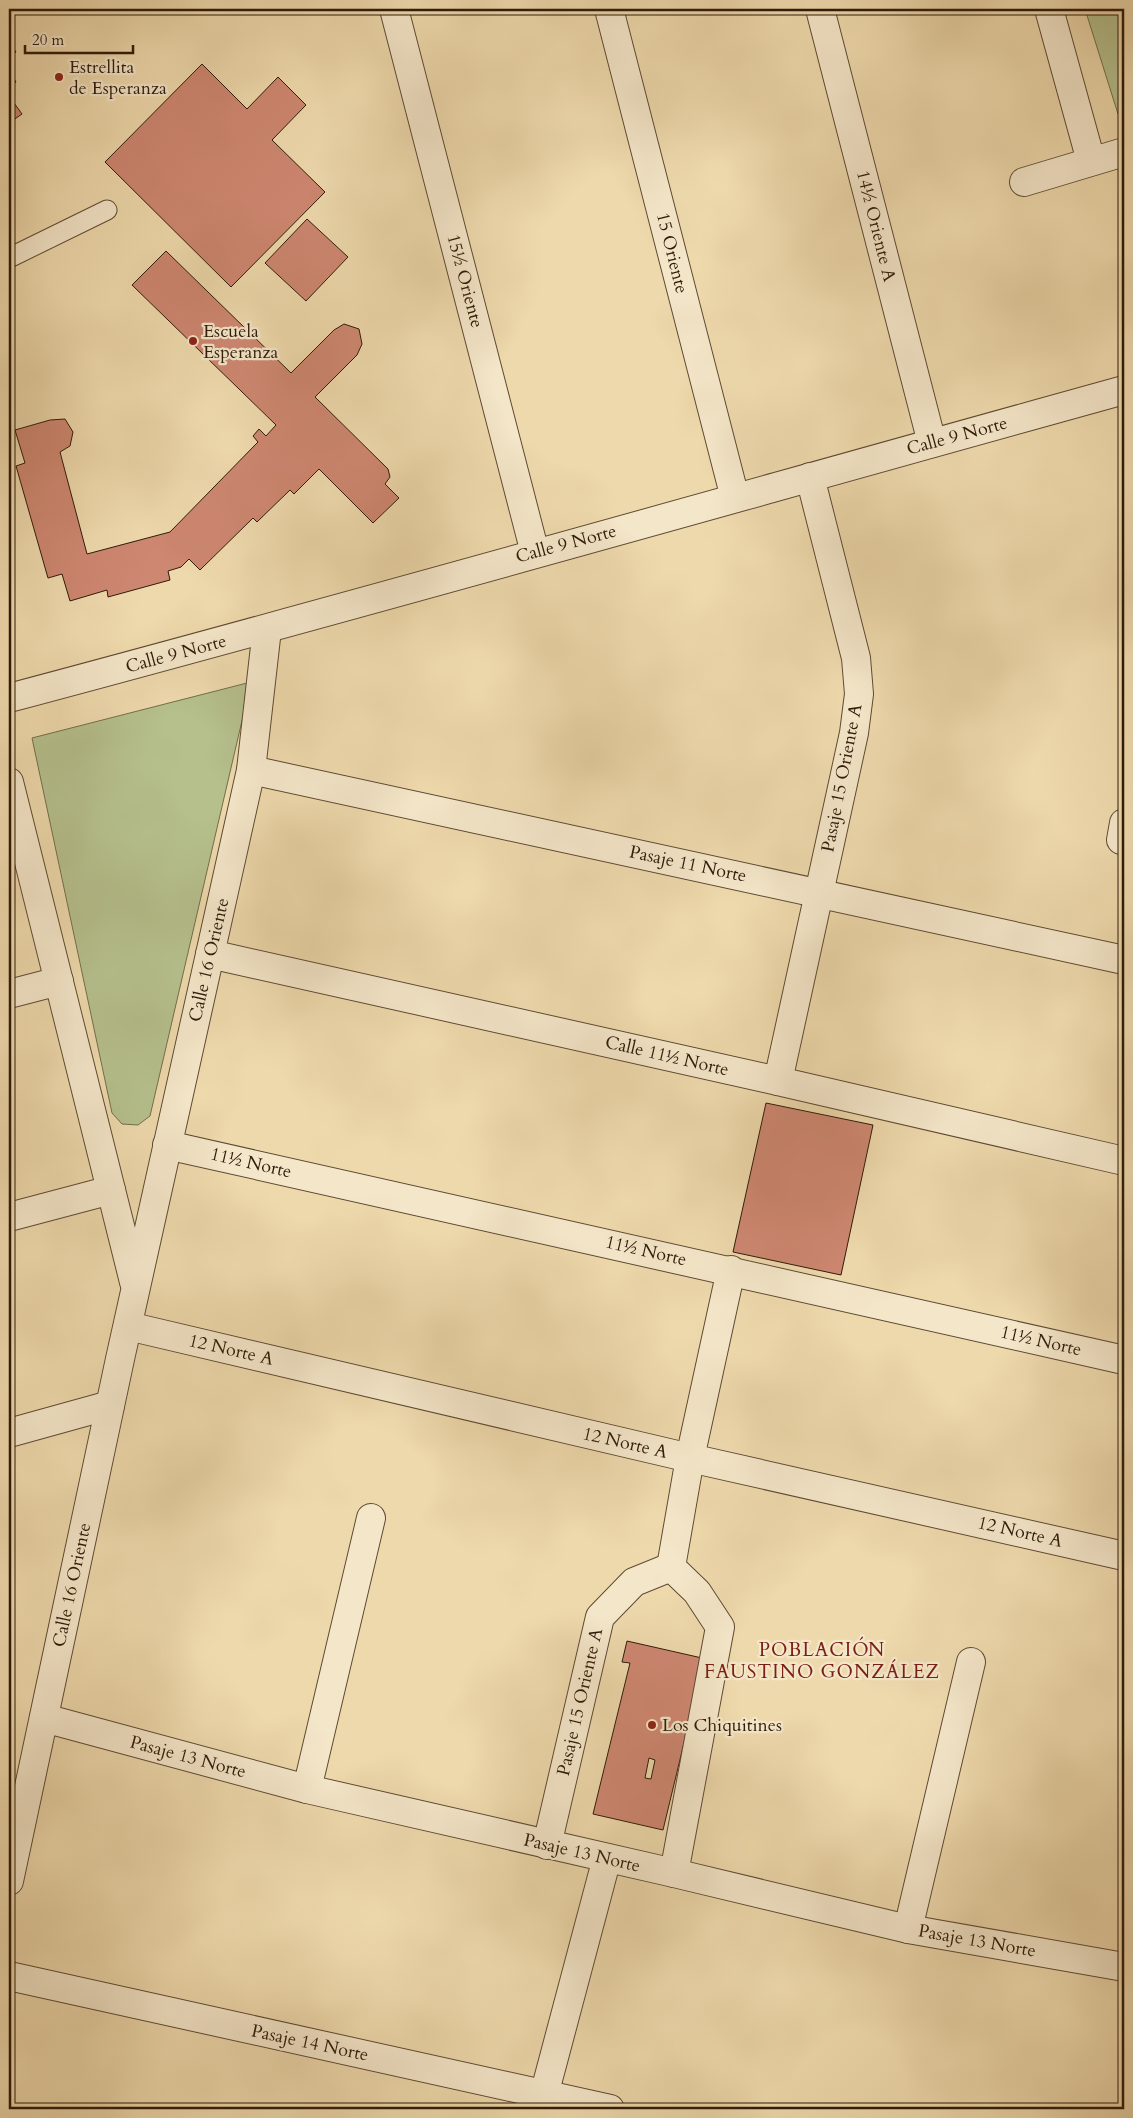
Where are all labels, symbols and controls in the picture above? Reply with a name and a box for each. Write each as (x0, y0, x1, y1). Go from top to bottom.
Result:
scale bar (25, 22, 132, 54)
text: 20 m (32, 30, 64, 50)
place label: Estrellita de Esperanza (69, 55, 167, 101)
marker: Estrellita de Esperanza (53, 71, 65, 83)
street label: 14½ Oriente A (850, 168, 902, 285)
street label: 15 Oriente (650, 210, 694, 296)
street label: 15½ Oriente (440, 231, 490, 331)
place label: Escuela Esperanza (203, 319, 279, 365)
marker: Escuela Esperanza (187, 335, 199, 347)
street label: Calle 9 Norte (904, 411, 1010, 461)
street label: Calle 9 Norte (513, 519, 619, 569)
street label: Calle 9 Norte (123, 629, 229, 679)
street label: Pasaje 15 Oriente A (815, 701, 869, 854)
street label: Pasaje 11 Norte (627, 839, 749, 889)
street label: Calle 16 Oriente (183, 896, 235, 1024)
street label: Calle 11½ Norte (603, 1030, 731, 1082)
street label: 11½ Norte (208, 1142, 294, 1184)
street label: 11½ Norte (603, 1230, 689, 1272)
street label: 11½ Norte (998, 1320, 1084, 1362)
street label: 12 Norte A (186, 1328, 276, 1372)
street label: 12 Norte A (580, 1421, 670, 1465)
street label: 12 Norte A (975, 1510, 1065, 1554)
street label: Calle 16 Oriente (47, 1521, 97, 1649)
street label: Pasaje 15 Oriente A (551, 1626, 609, 1778)
district label: POBLACIÓN FAUSTINO GONZÁLEZ (704, 1636, 940, 1685)
place label: Los Chiquitines (662, 1713, 782, 1738)
marker: Los Chiquitines (646, 1719, 658, 1731)
street label: Pasaje 13 Norte (127, 1730, 249, 1784)
street label: Pasaje 13 Norte (521, 1827, 643, 1879)
street label: Pasaje 13 Norte (916, 1918, 1038, 1964)
street label: Pasaje 14 Norte (249, 2018, 371, 2068)

